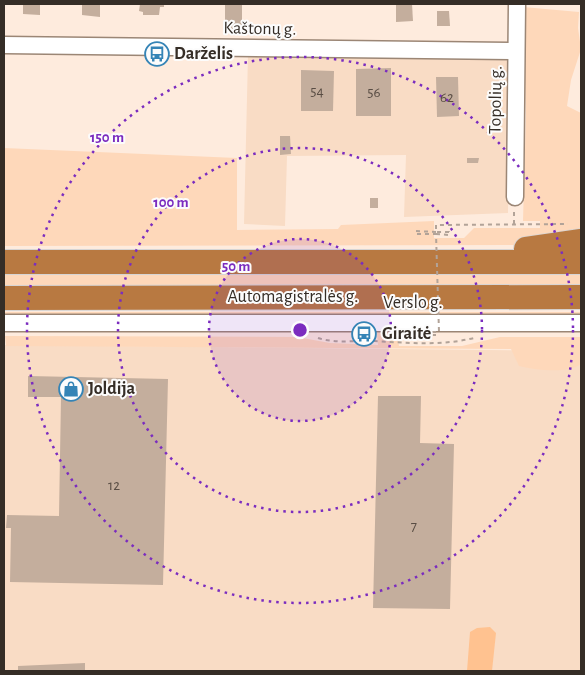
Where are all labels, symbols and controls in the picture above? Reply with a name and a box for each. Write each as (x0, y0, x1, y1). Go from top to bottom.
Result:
street label: Kaštonų g. (223, 19, 297, 39)
bus stop icon: Darželis (144, 41, 170, 67)
place label: Darželis (174, 45, 233, 63)
street label: Topolių g. (486, 66, 506, 134)
house number: 54 (310, 84, 324, 99)
house number: 56 (367, 85, 381, 100)
house number: 62 (440, 90, 454, 105)
text: 150 m (90, 130, 124, 145)
text: 100 m (153, 195, 189, 210)
text: 50 m (222, 259, 250, 274)
street label: Automagistralės g. (228, 288, 358, 306)
street label: Verslo g. (383, 294, 443, 312)
centre of rings (291, 321, 309, 339)
bus stop icon: Giraitė (351, 321, 377, 347)
place label: Giraitė (382, 325, 431, 343)
shop icon: Joldija (58, 376, 84, 402)
place label: Joldija (88, 380, 136, 398)
house number: 12 (108, 478, 120, 493)
house number: 7 (411, 519, 417, 534)

